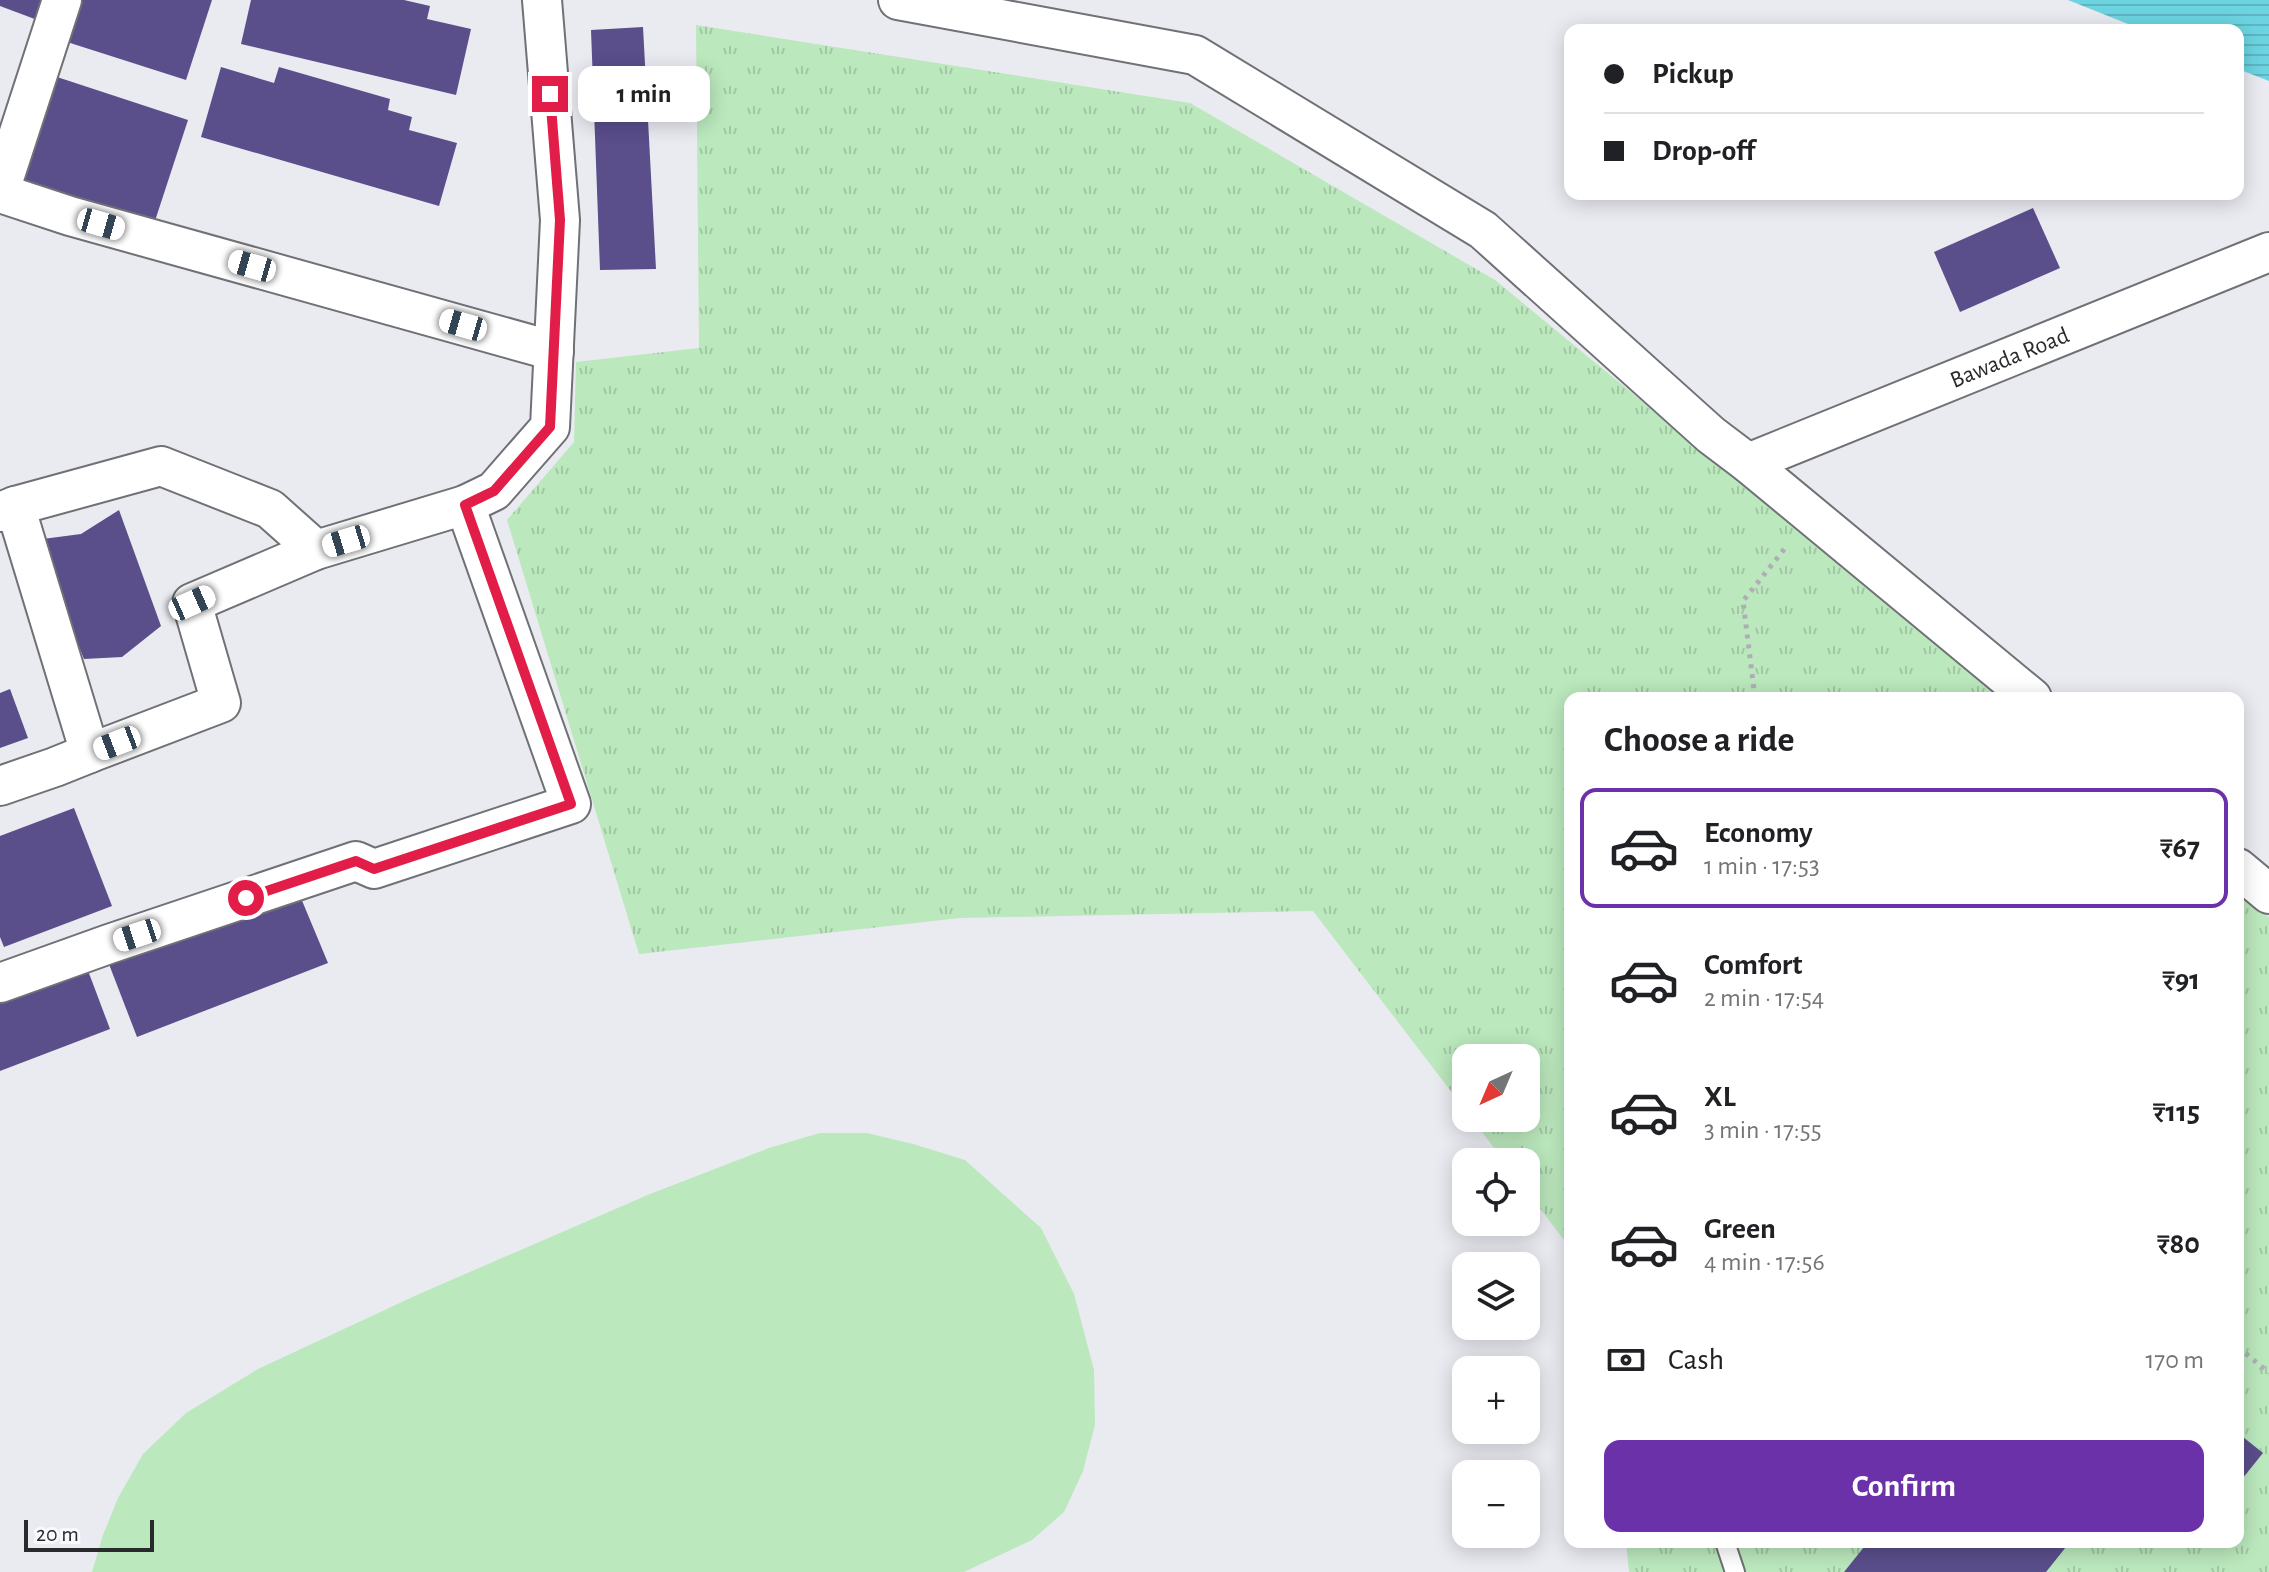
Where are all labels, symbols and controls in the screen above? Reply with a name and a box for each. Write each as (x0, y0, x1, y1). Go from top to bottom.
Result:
text: Pickup (1652, 59, 1734, 89)
callout: 1 min (578, 66, 710, 122)
route end (532, 76, 568, 112)
text: 1 min (617, 81, 671, 107)
text: Drop-off (1652, 136, 1755, 166)
car (75, 206, 127, 242)
car (226, 248, 278, 284)
car (437, 307, 489, 343)
street label: Bawada Road (1947, 323, 2073, 393)
car (320, 523, 372, 559)
car (165, 582, 219, 624)
text: Choose a ride (1604, 722, 1794, 758)
car (90, 723, 144, 763)
icon: car (1608, 812, 1680, 884)
text: Economy (1704, 818, 1813, 848)
text: ₹67 (2160, 833, 2200, 863)
text: 1 min · 17:53 (1704, 853, 1820, 879)
route start (228, 880, 264, 916)
car (110, 916, 164, 954)
icon: car (1608, 944, 1680, 1016)
text: Comfort (1704, 950, 1803, 980)
text: ₹91 (2162, 965, 2200, 995)
text: 2 min · 17:54 (1704, 985, 1824, 1011)
north arrow (1452, 1044, 1540, 1132)
map controls (1452, 1044, 1540, 1548)
icon: car (1608, 1076, 1680, 1148)
text: XL (1704, 1082, 1736, 1112)
text: ₹115 (2153, 1097, 2200, 1127)
text: 3 min · 17:55 (1704, 1117, 1822, 1143)
button: locate (1452, 1148, 1540, 1236)
icon: car (1608, 1208, 1680, 1280)
text: Green (1704, 1214, 1776, 1244)
text: ₹80 (2157, 1229, 2200, 1259)
text: 4 min · 17:56 (1704, 1249, 1825, 1275)
button: layers (1452, 1252, 1540, 1340)
icon: cash (1604, 1338, 1648, 1382)
text: Cash (1668, 1345, 1724, 1375)
text: 170 m (2145, 1347, 2204, 1373)
button: + (1452, 1356, 1540, 1444)
button: Confirm (1604, 1440, 2204, 1532)
button: − (1452, 1460, 1540, 1548)
scale bar (24, 1516, 154, 1552)
text: 20 m (36, 1523, 79, 1545)

